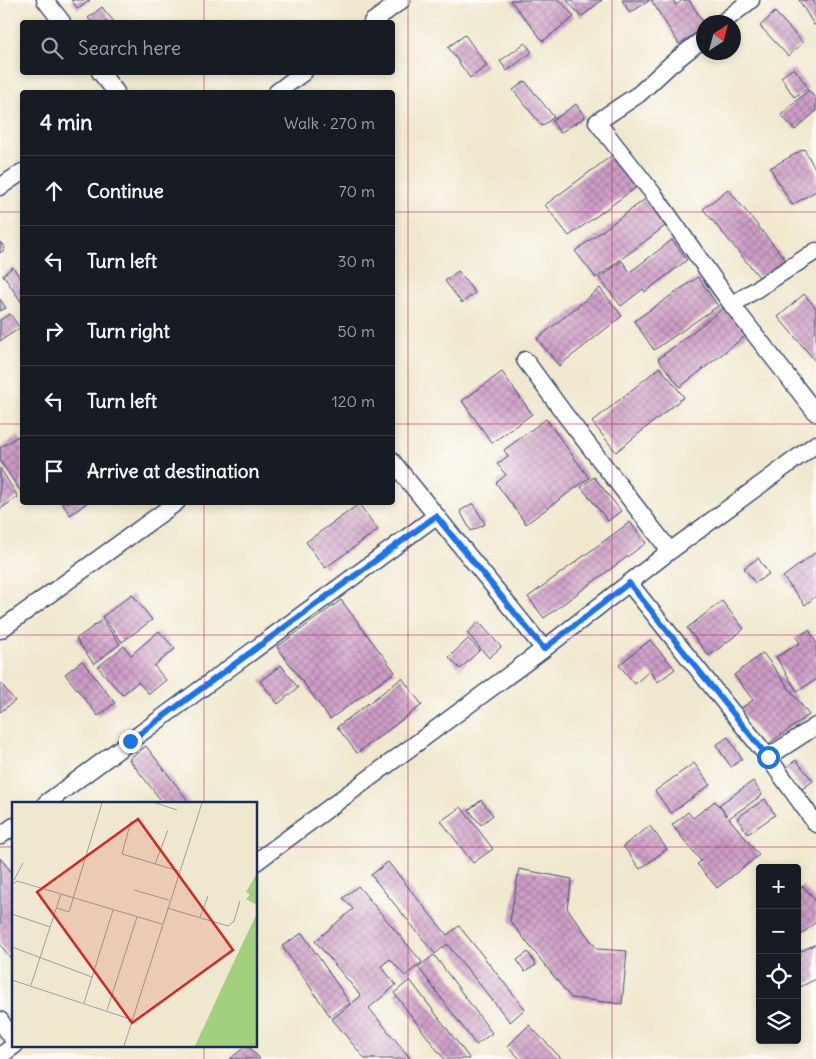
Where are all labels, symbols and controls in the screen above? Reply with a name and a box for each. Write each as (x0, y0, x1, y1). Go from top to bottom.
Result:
north arrow (696, 15, 741, 60)
search box (20, 20, 395, 75)
icon: search (38, 34, 66, 62)
text: Search here (78, 36, 181, 60)
text: 4 min (40, 109, 92, 136)
text: Walk · 270 m (284, 113, 375, 133)
icon: ahead (40, 177, 68, 205)
text: Continue (87, 179, 164, 203)
text: 70 m (339, 181, 375, 201)
icon: left (40, 247, 68, 275)
text: Turn left (87, 249, 157, 273)
text: 30 m (338, 251, 375, 271)
icon: right (40, 317, 68, 345)
text: Turn right (87, 319, 170, 343)
text: 50 m (337, 321, 375, 341)
icon: left (40, 387, 68, 415)
text: Turn left (87, 389, 157, 413)
text: 120 m (332, 391, 375, 411)
icon: arrive (40, 457, 68, 485)
text: Arrive at destination (87, 459, 260, 483)
route end (119, 730, 142, 753)
route start (757, 746, 780, 769)
inset map (12, 802, 258, 1046)
map controls (756, 864, 801, 1044)
button: + (756, 864, 801, 909)
button: − (756, 909, 801, 954)
button: locate (756, 954, 801, 999)
button: layers (756, 999, 801, 1044)

